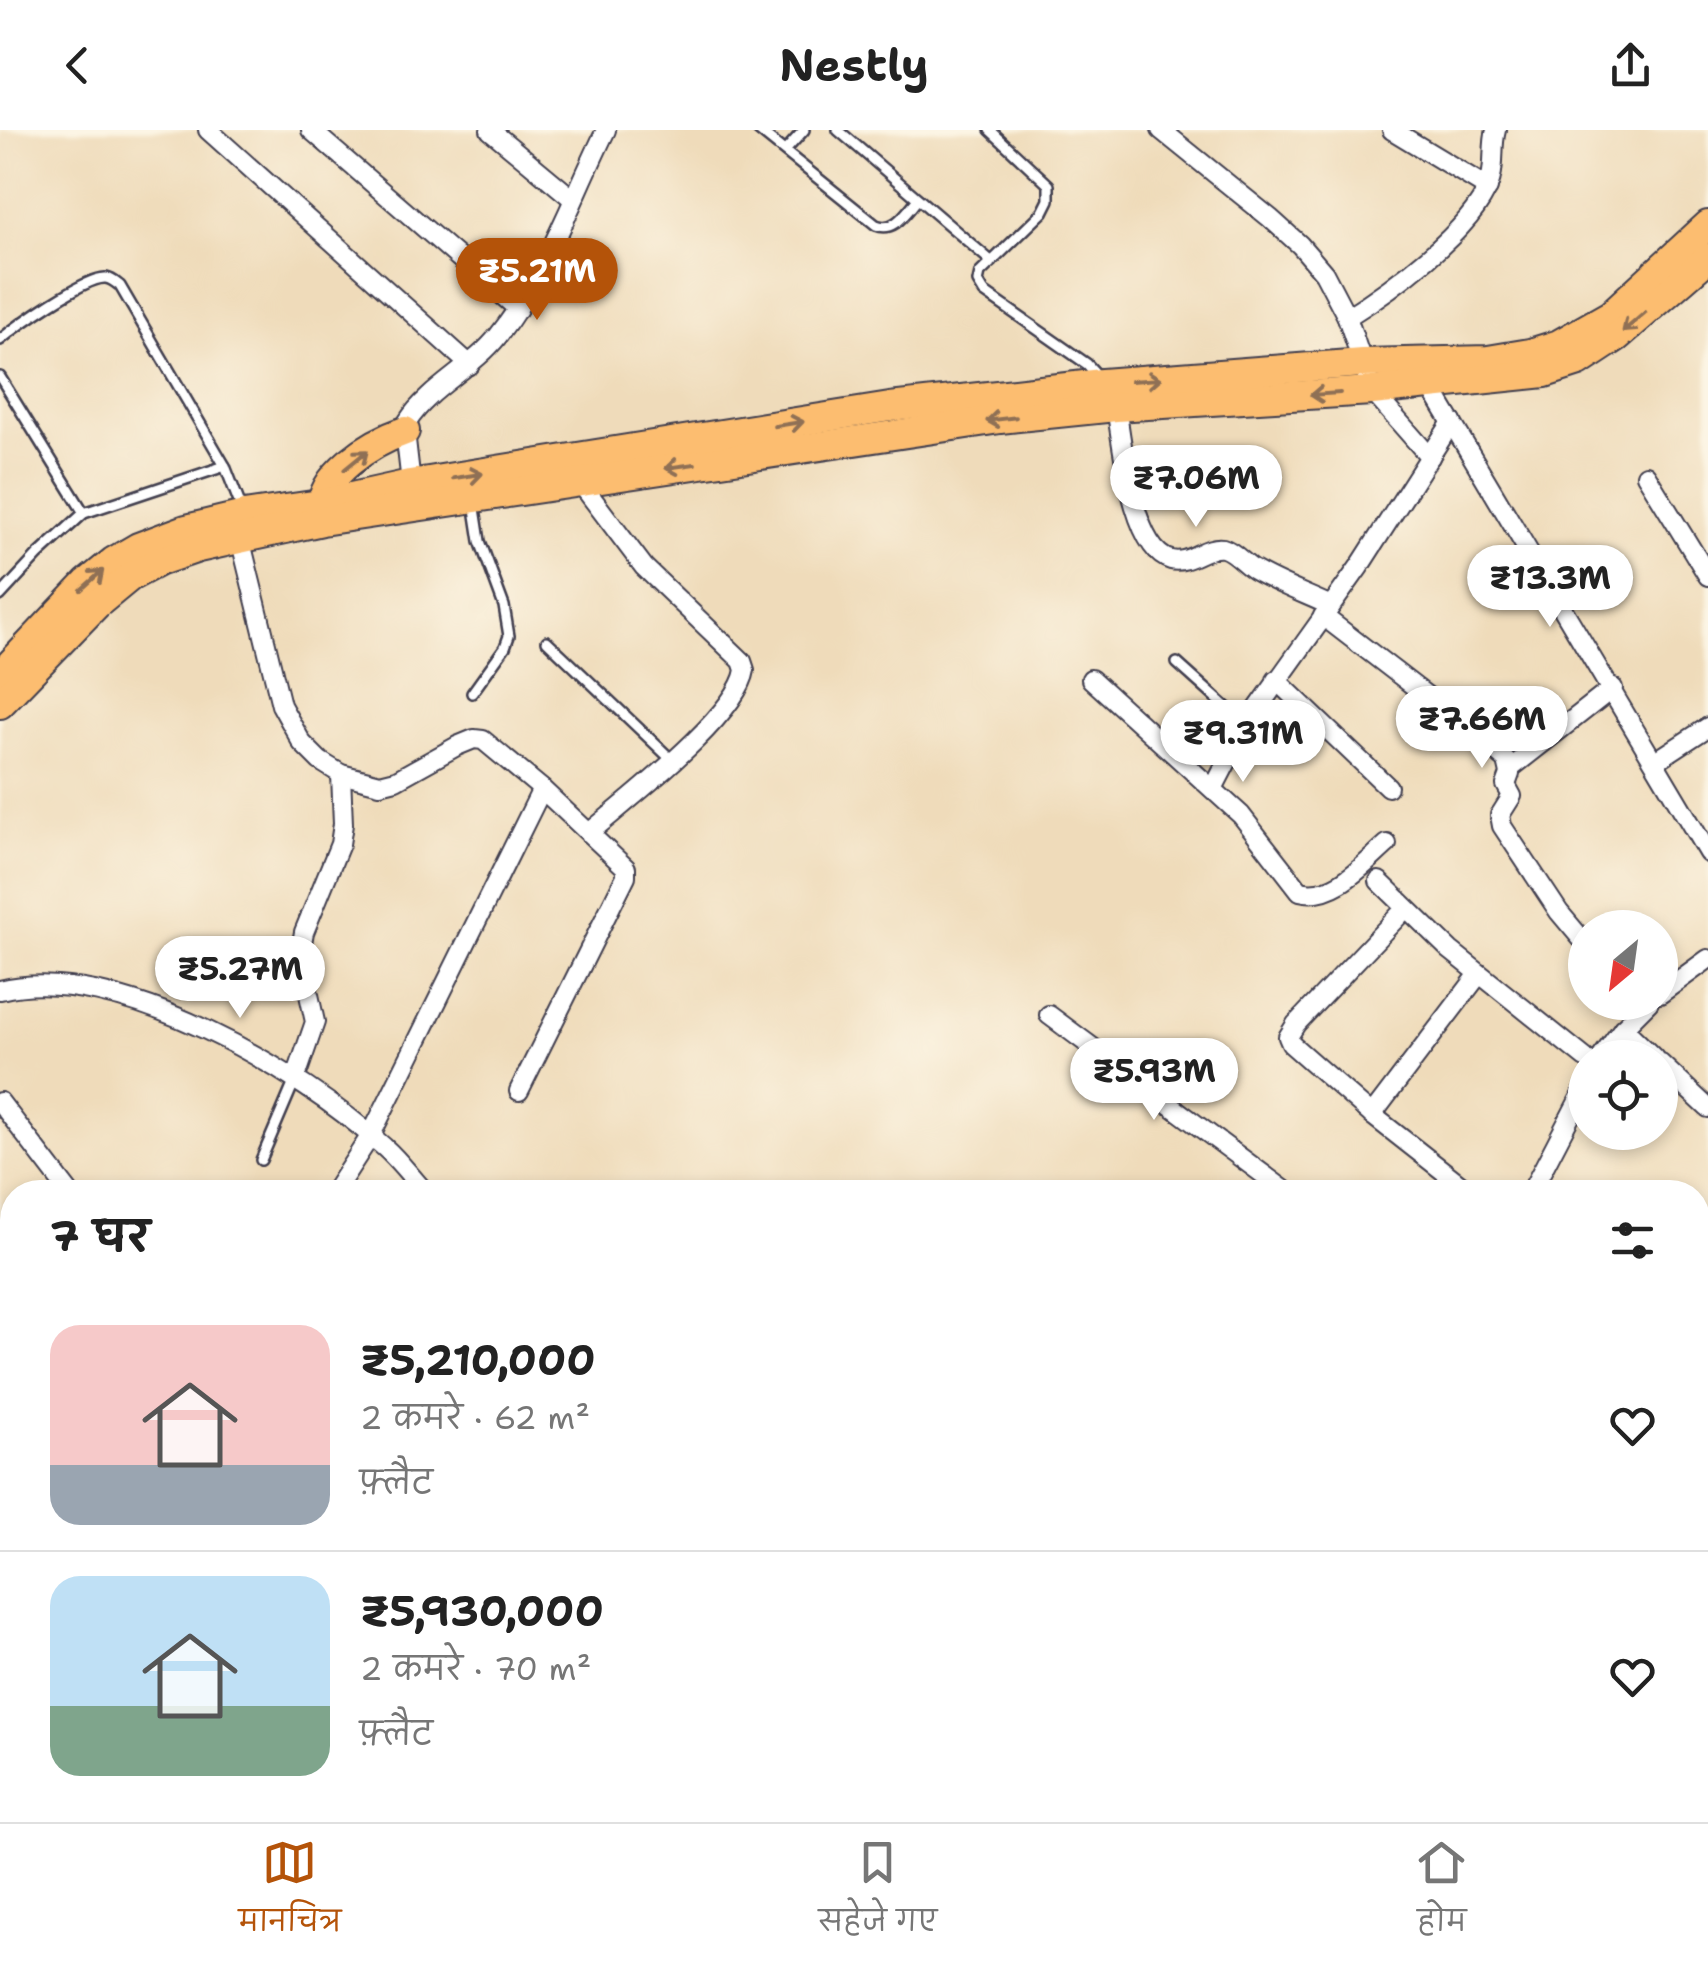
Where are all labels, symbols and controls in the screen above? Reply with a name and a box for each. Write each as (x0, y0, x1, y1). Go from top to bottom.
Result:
text: Nestly (779, 35, 929, 95)
icon: back (50, 38, 105, 93)
icon: share (1603, 38, 1658, 93)
pin: ₹5.21M (456, 238, 618, 323)
text: ₹5.21M (478, 249, 596, 292)
one-way arrow (1622, 311, 1648, 333)
one-way arrow (1129, 370, 1161, 389)
one-way arrow (1310, 385, 1342, 404)
one-way arrow (986, 410, 1018, 429)
one-way arrow (772, 414, 804, 432)
pin: ₹7.06M (1115, 445, 1277, 530)
one-way arrow (342, 449, 368, 471)
text: ₹7.06M (1132, 456, 1260, 499)
one-way arrow (664, 457, 696, 475)
one-way arrow (451, 466, 484, 485)
pin: ₹13.3M (1469, 545, 1631, 630)
text: ₹13.3M (1489, 556, 1611, 599)
one-way arrow (79, 568, 104, 591)
pin: ₹7.66M (1401, 686, 1563, 771)
text: ₹7.66M (1418, 697, 1546, 740)
pin: ₹9.31M (1162, 700, 1324, 785)
text: ₹9.31M (1182, 711, 1304, 754)
north arrow (1568, 910, 1678, 1020)
map controls (1568, 910, 1678, 1150)
pin: ₹5.27M (159, 936, 321, 1021)
text: ₹5.27M (177, 947, 303, 990)
pin: ₹5.93M (1073, 1038, 1235, 1123)
button: locate (1568, 1040, 1678, 1150)
text: ₹5.93M (1092, 1049, 1216, 1092)
text: 7 घर (50, 1208, 150, 1264)
icon: filters (1605, 1213, 1660, 1268)
text: ₹5,210,000 (360, 1332, 596, 1388)
icon: home (130, 1365, 250, 1485)
text: 2 कमरे · 62 m² (360, 1396, 590, 1439)
icon: heart (1605, 1398, 1660, 1453)
text: फ़्लैट (360, 1461, 433, 1504)
text: ₹5,930,000 (360, 1583, 604, 1639)
icon: home (130, 1616, 250, 1736)
text: 2 कमरे · 70 m² (360, 1647, 591, 1690)
icon: heart (1605, 1649, 1660, 1704)
text: फ़्लैट (360, 1712, 433, 1755)
tab: मानचित्र (239, 1835, 341, 1952)
tab: सहेजे गए (819, 1835, 937, 1952)
tab: होम (1414, 1835, 1469, 1952)

